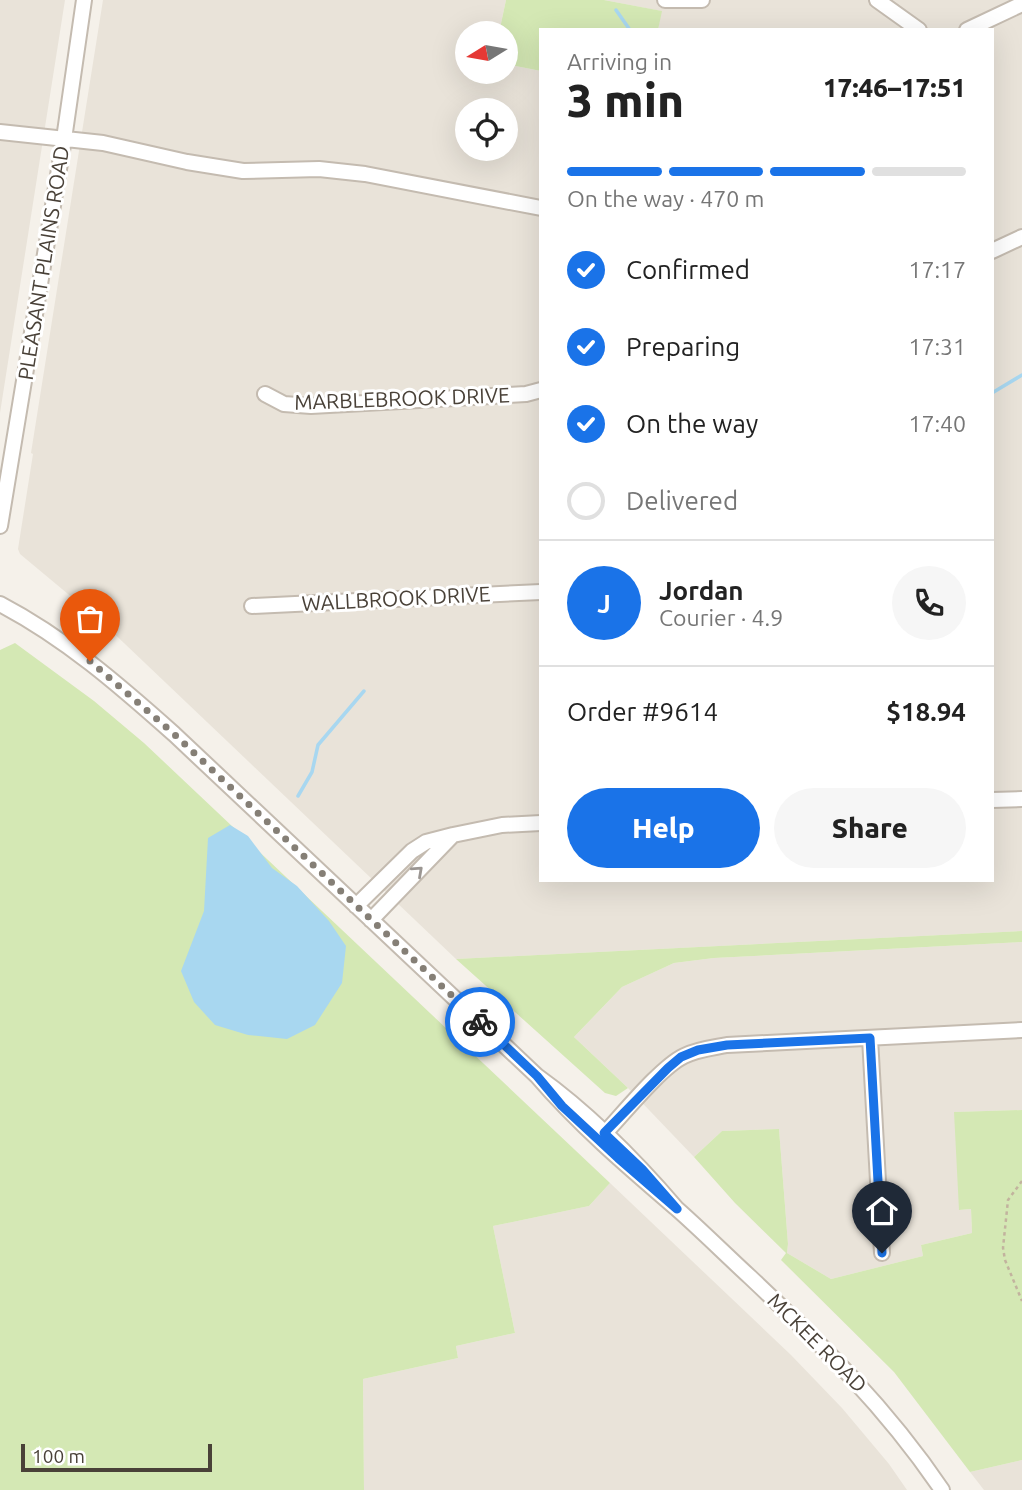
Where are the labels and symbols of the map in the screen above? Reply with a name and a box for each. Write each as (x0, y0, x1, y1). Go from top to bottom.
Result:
north arrow (455, 21, 518, 84)
street label: PLEASANT PLAINS ROAD (13, 144, 73, 382)
street label: MARBLEBROOK DRIVE (294, 382, 510, 414)
street label: WALLBROOK DRIVE (301, 581, 491, 615)
pin (60, 589, 120, 661)
one-way arrow (410, 867, 423, 879)
courier (445, 987, 515, 1057)
pin (852, 1181, 912, 1253)
street label: MCKEE ROAD (763, 1288, 872, 1397)
scale bar (21, 1441, 212, 1473)

